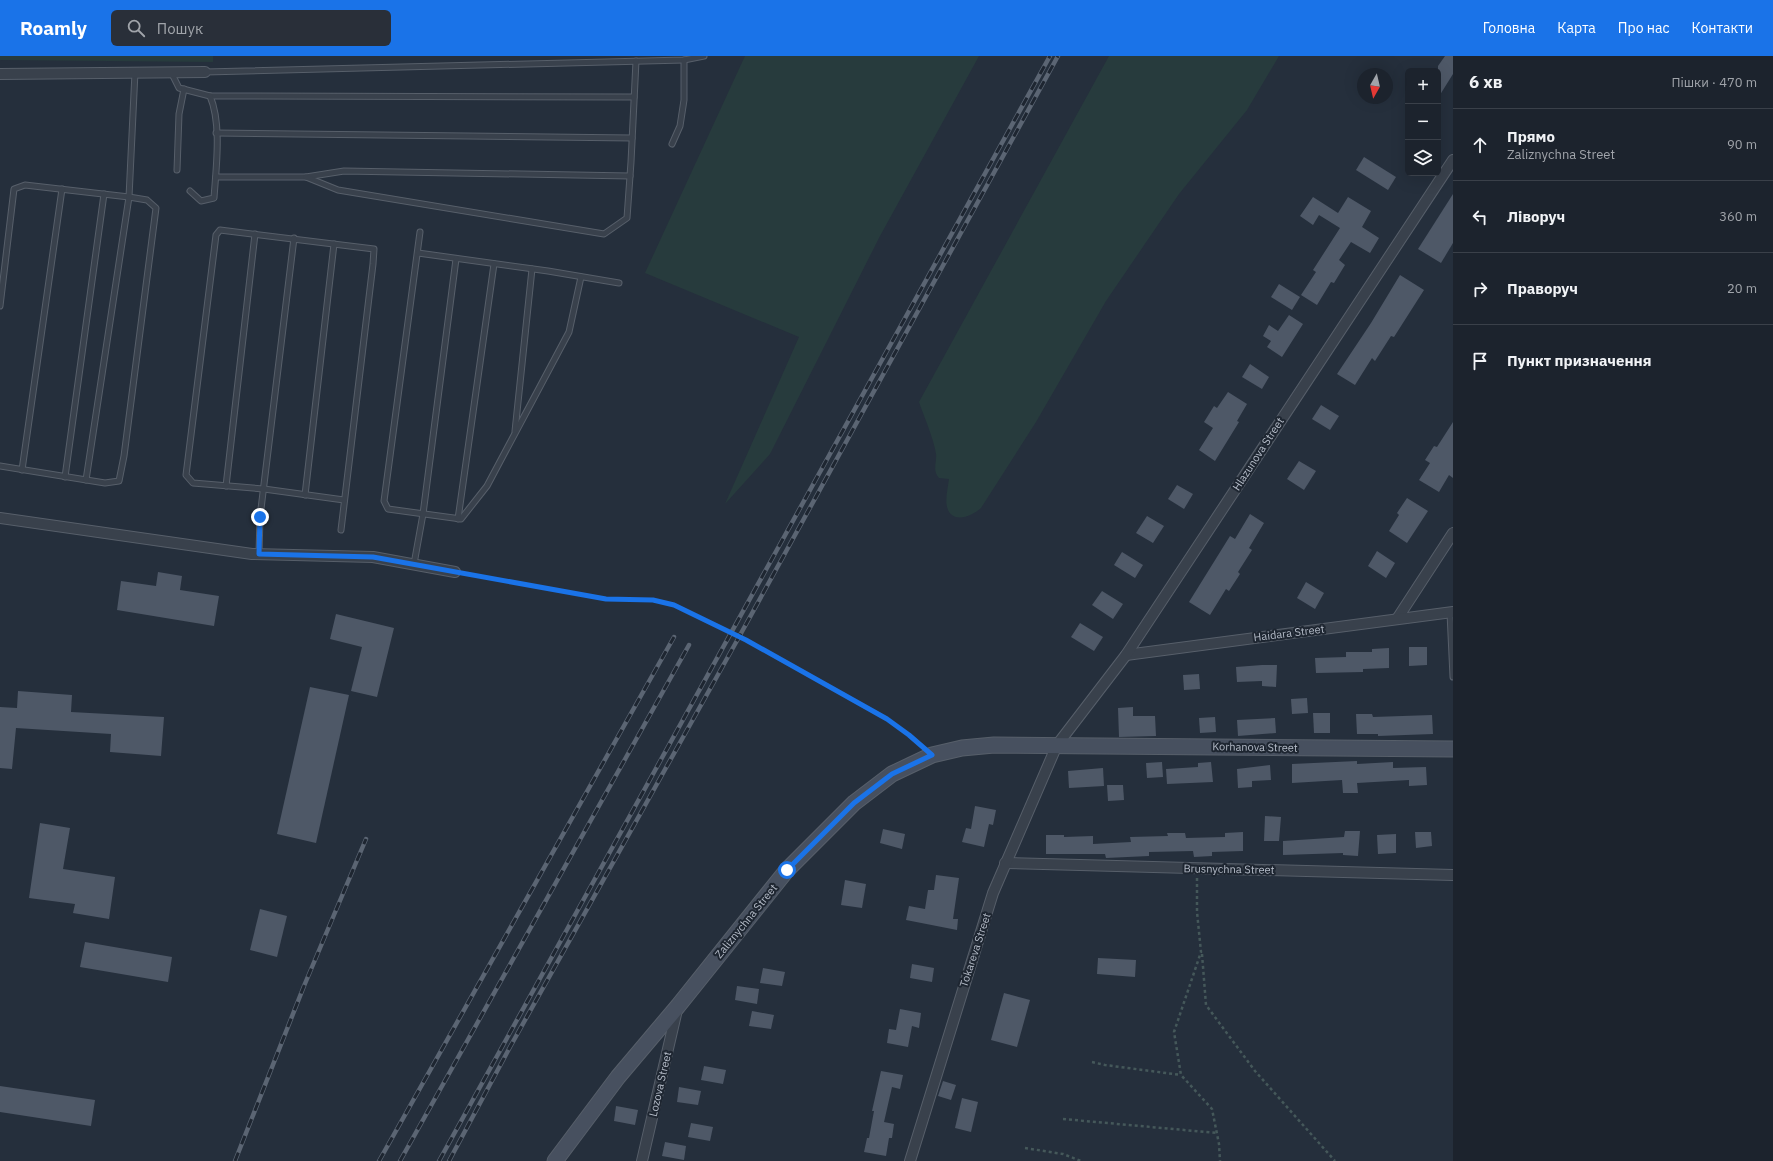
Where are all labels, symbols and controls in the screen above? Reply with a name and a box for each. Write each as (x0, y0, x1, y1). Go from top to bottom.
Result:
search box (111, 10, 391, 46)
text: Roamly (20, 16, 87, 40)
icon: search (125, 17, 147, 39)
text: Пошук (157, 19, 203, 38)
text: Головна (1483, 19, 1535, 37)
text: Карта (1557, 19, 1596, 37)
text: Про нас (1618, 19, 1670, 37)
text: Контакти (1692, 19, 1753, 37)
north arrow (1357, 68, 1393, 104)
map controls (1405, 68, 1441, 176)
button: + (1405, 68, 1441, 104)
text: 6 хв (1469, 71, 1503, 93)
text: Пішки · 470 m (1671, 74, 1757, 91)
button: − (1405, 104, 1441, 140)
text: Прямо (1507, 127, 1555, 146)
icon: ahead (1469, 134, 1491, 156)
text: 90 m (1727, 136, 1757, 153)
button: layers (1405, 140, 1441, 176)
text: Zaliznychna Street (1507, 146, 1615, 163)
icon: left (1469, 206, 1491, 228)
text: Ліворуч (1507, 207, 1565, 226)
text: 360 m (1719, 208, 1757, 225)
icon: right (1469, 278, 1491, 300)
text: Праворуч (1507, 279, 1578, 298)
text: 20 m (1727, 280, 1757, 297)
icon: arrive (1469, 350, 1491, 372)
text: Пункт призначення (1507, 351, 1652, 370)
street label: Hlazunova Street (1229, 415, 1287, 493)
route end (251, 508, 269, 526)
street label: Haidara Street (1253, 622, 1325, 644)
street label: Korhanova Street (1212, 739, 1298, 755)
route start (778, 861, 796, 879)
street label: Brusnychna Street (1183, 861, 1275, 877)
street label: Zaliznychna Street (712, 881, 780, 961)
street label: Tokareva Street (956, 911, 994, 989)
street label: Lozova Street (646, 1050, 674, 1118)

